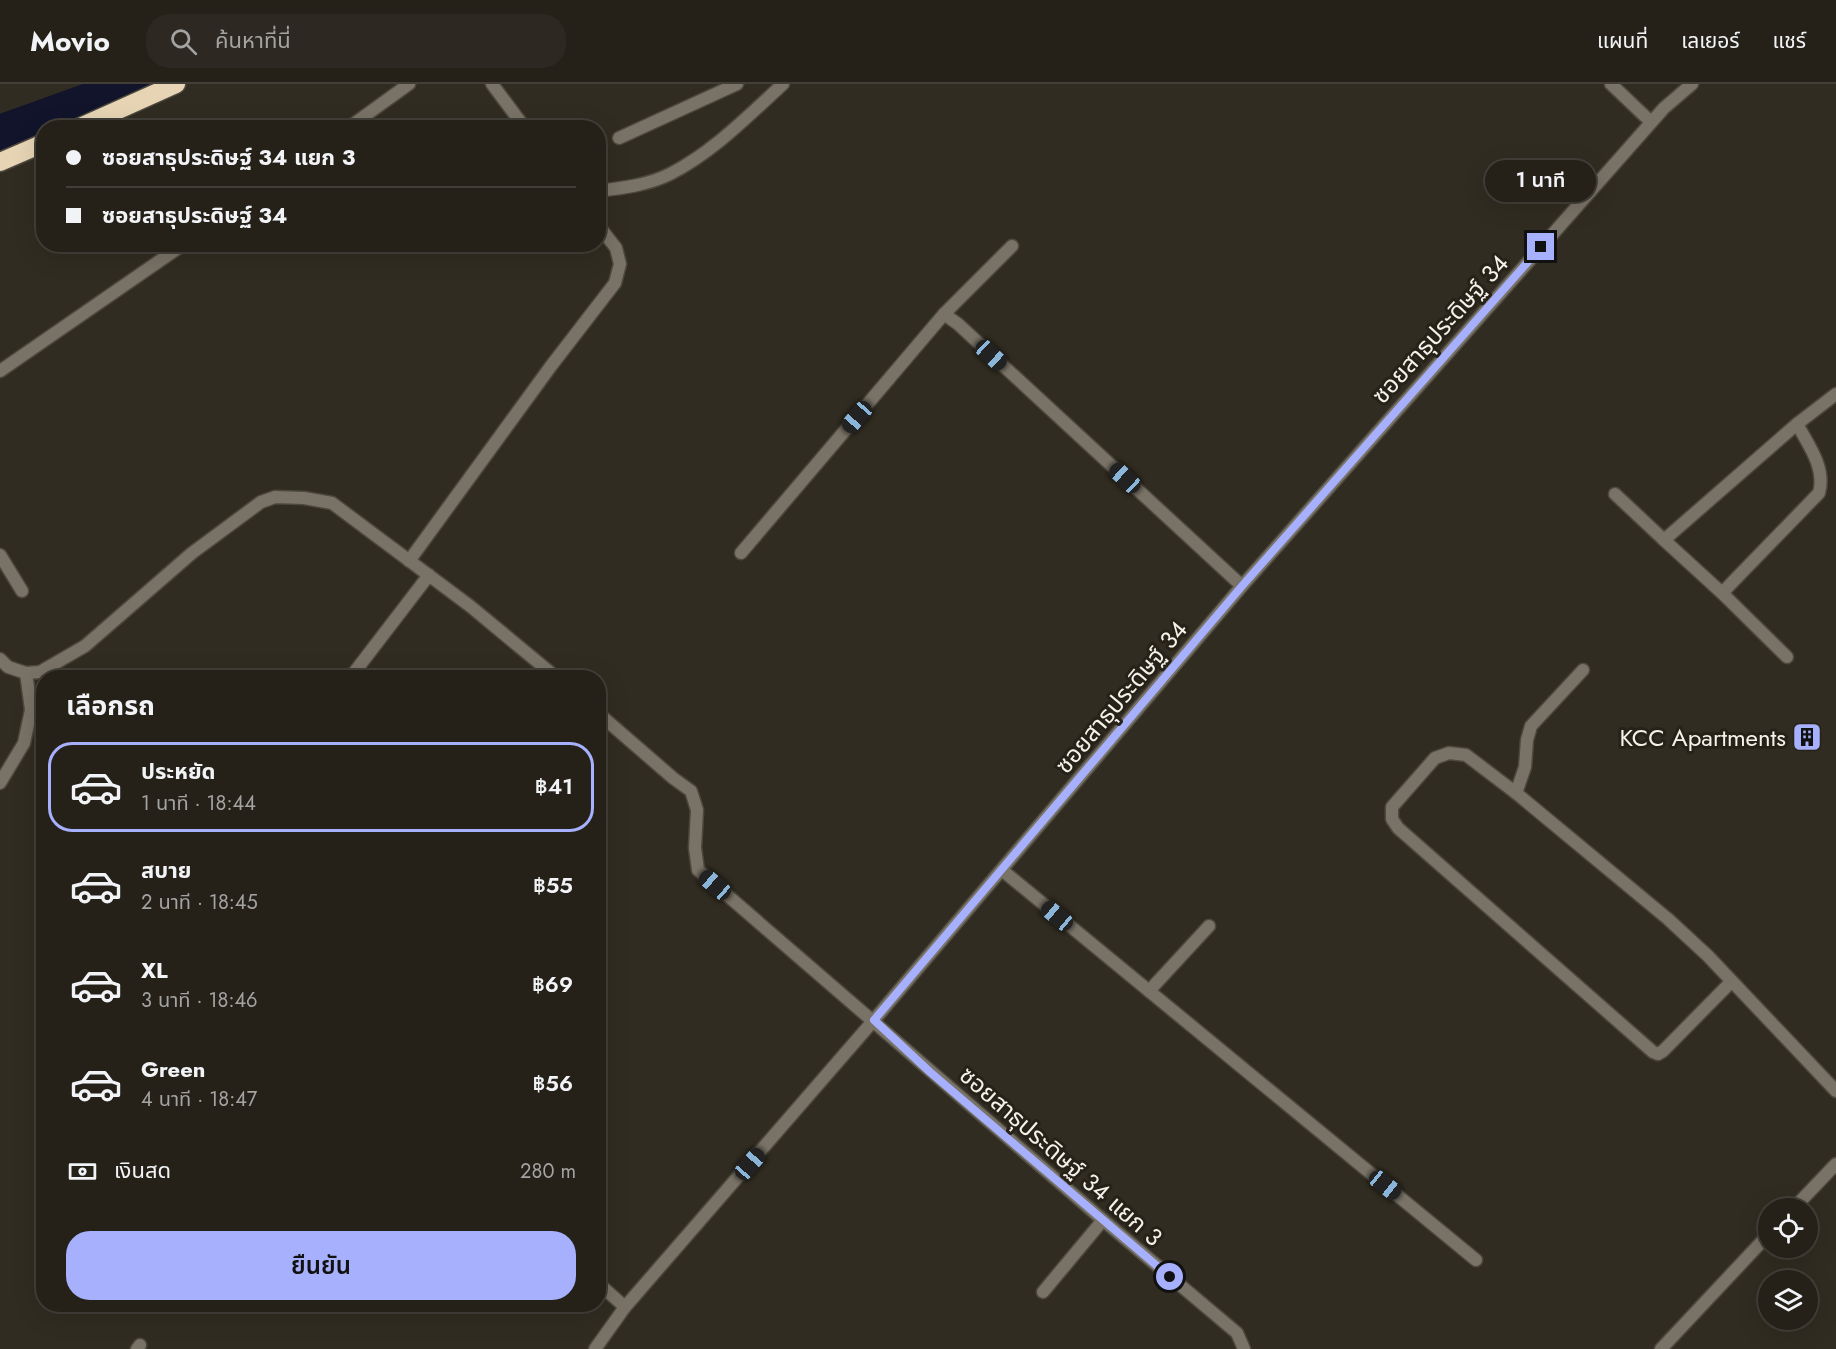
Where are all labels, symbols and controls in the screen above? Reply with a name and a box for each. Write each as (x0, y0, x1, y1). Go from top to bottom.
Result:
search box (146, 14, 566, 68)
text: Movio (30, 21, 110, 62)
text: ค้นหาที่นี่ (215, 24, 291, 56)
icon: search (167, 25, 200, 58)
text: แผนที่ (1597, 26, 1648, 56)
text: เลเยอร์ (1681, 26, 1740, 56)
text: แชร์ (1773, 26, 1806, 56)
text: ซอยสาธุประดิษฐ์ 34 แยก 3 (102, 141, 355, 173)
callout: 1 นาที (1486, 160, 1596, 202)
text: 1 นาที (1516, 166, 1565, 195)
text: ซอยสาธุประดิษฐ์ 34 (102, 199, 287, 231)
route end (1527, 233, 1554, 260)
street label: ซอยสาธุประดิษฐ์ 34 (1363, 247, 1517, 411)
car (972, 336, 1010, 374)
car (838, 398, 876, 436)
car (1106, 459, 1144, 497)
street label: ซอยสาธุประดิษฐ์ 34 (1047, 613, 1195, 781)
text: เลือกรถ (66, 686, 155, 725)
place label: KCC Apartments (1619, 720, 1786, 755)
building icon: KCC Apartments (1791, 721, 1823, 753)
text: ประหยัด (141, 755, 216, 787)
icon: car (69, 760, 123, 814)
text: ฿41 (535, 770, 573, 802)
text: 1 นาที · 18:44 (141, 789, 256, 818)
text: สบาย (141, 854, 191, 886)
icon: car (69, 859, 123, 913)
car (696, 866, 734, 904)
text: ฿55 (533, 869, 573, 901)
text: 2 นาที · 18:45 (141, 888, 258, 917)
car (1037, 898, 1077, 934)
text: XL (141, 954, 168, 986)
icon: car (69, 958, 123, 1012)
text: ฿69 (532, 968, 573, 1000)
text: 3 นาที · 18:46 (141, 986, 258, 1015)
text: Green (141, 1053, 205, 1085)
icon: car (69, 1057, 123, 1111)
street label: ซอยสาธุประดิษฐ์ 34 แยก 3 (952, 1058, 1170, 1254)
text: ฿56 (532, 1067, 573, 1099)
text: 4 นาที · 18:47 (141, 1085, 257, 1114)
car (731, 1145, 769, 1183)
text: เงินสด (114, 1154, 171, 1186)
icon: cash (66, 1155, 99, 1188)
text: 280 m (520, 1157, 576, 1186)
car (1365, 1167, 1405, 1203)
map controls (1758, 1198, 1818, 1330)
button: locate (1758, 1198, 1818, 1258)
button: ยืนยัน (66, 1231, 576, 1300)
route start (1156, 1263, 1183, 1290)
button: layers (1758, 1270, 1818, 1330)

